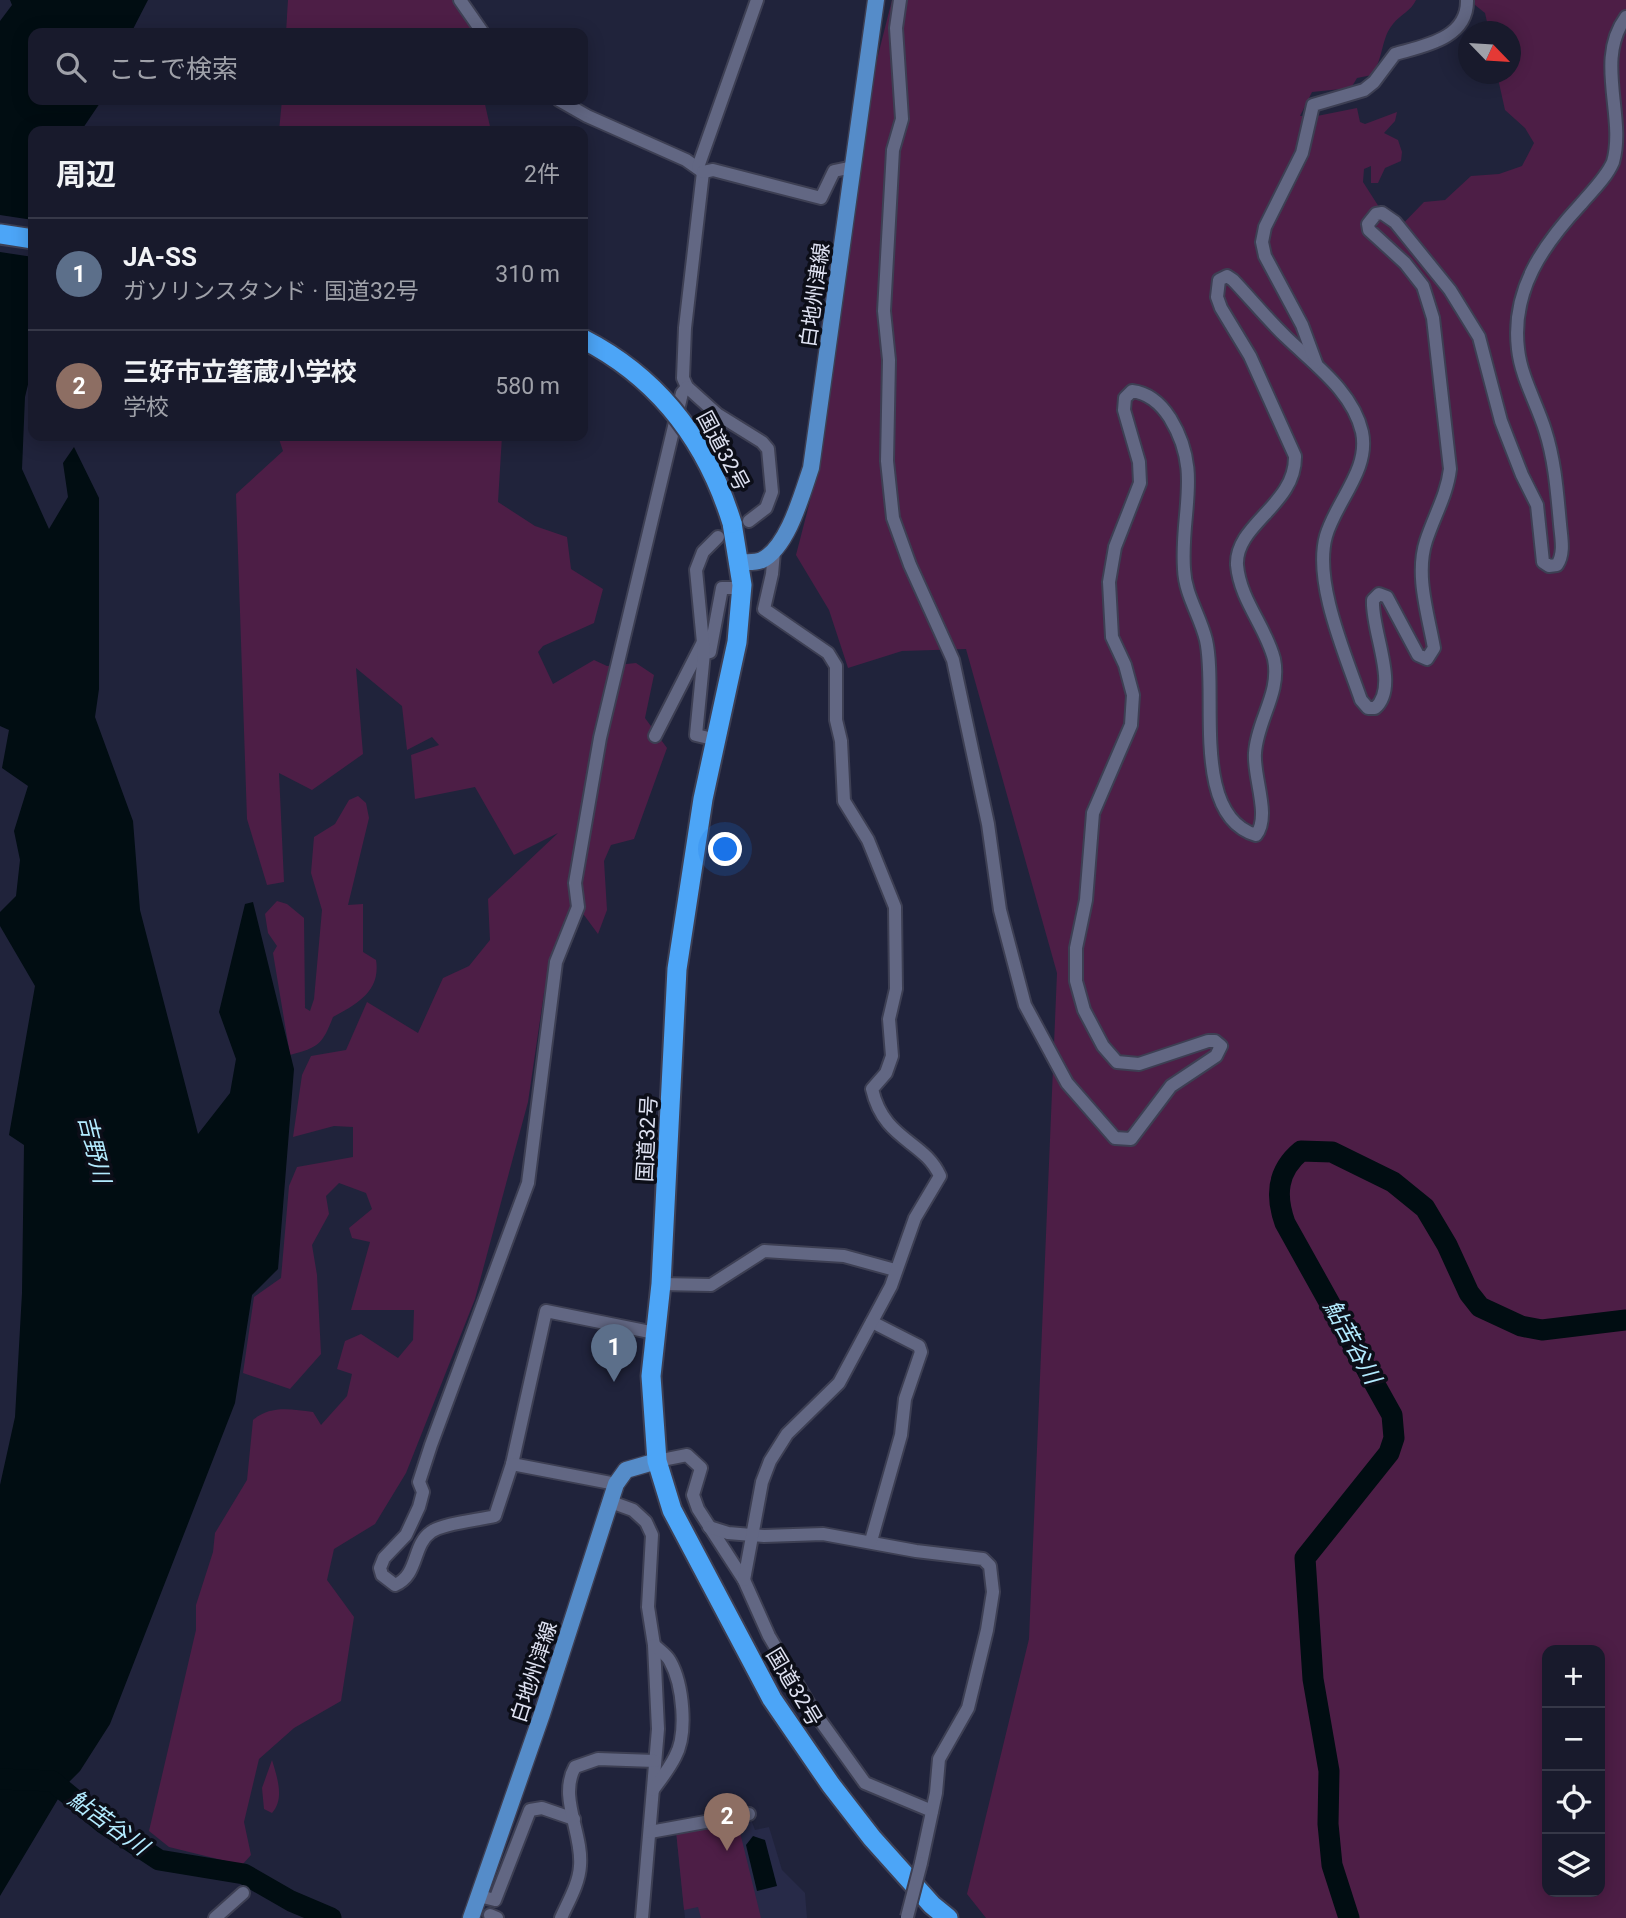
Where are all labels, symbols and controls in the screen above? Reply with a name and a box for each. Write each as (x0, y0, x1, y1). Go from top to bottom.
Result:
north arrow (1458, 21, 1521, 84)
search box (28, 28, 588, 105)
icon: search (52, 48, 90, 86)
text: ここで検索 (108, 54, 238, 84)
text: 周辺 (56, 157, 116, 192)
text: 2件 (524, 161, 560, 188)
street label: 白地州津線 (796, 241, 834, 349)
text: JA-SS (123, 242, 197, 272)
text: 1 (72, 261, 86, 288)
text: 310 m (495, 261, 560, 288)
text: ガソリンスタンド · 国道32号 (123, 278, 419, 305)
text: 三好市立箸蔵小学校 (123, 357, 357, 387)
text: 2 (72, 373, 86, 400)
text: 580 m (495, 373, 560, 400)
text: 学校 (123, 394, 169, 421)
street label: 国道32号 (692, 407, 754, 495)
your location (708, 832, 742, 866)
street label: 国道32号 (633, 1095, 661, 1183)
water label: 吉野川 (73, 1112, 116, 1189)
water label: 鮎苦谷川 (1318, 1295, 1388, 1391)
pin: 1 (591, 1324, 637, 1382)
street label: 白地州津線 (506, 1618, 562, 1726)
street label: 国道32号 (761, 1644, 827, 1730)
map controls (1542, 1645, 1605, 1897)
button: + (1542, 1645, 1605, 1708)
button: − (1542, 1708, 1605, 1771)
button: locate (1542, 1771, 1605, 1834)
water label: 鮎苦谷川 (63, 1785, 156, 1863)
pin: 2 (704, 1793, 750, 1851)
button: layers (1542, 1834, 1605, 1897)

